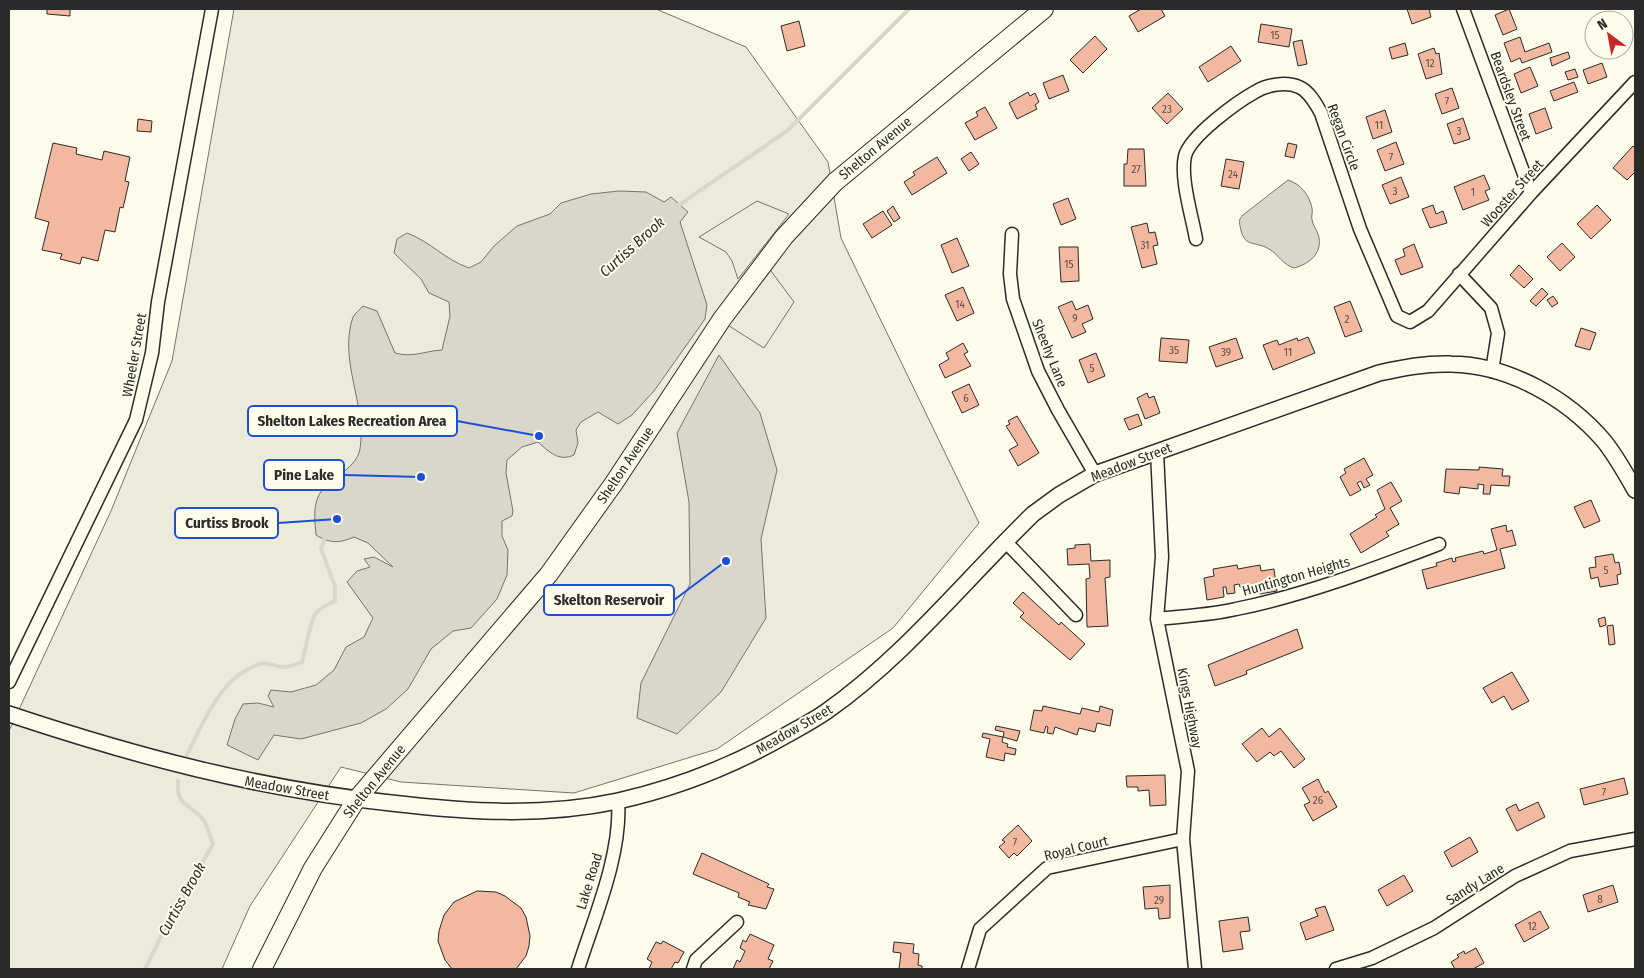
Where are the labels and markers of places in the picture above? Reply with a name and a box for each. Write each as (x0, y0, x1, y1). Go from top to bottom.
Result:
callout: Shelton Lakes Recreation Area (248, 406, 457, 436)
callout: Pine Lake (264, 460, 344, 490)
callout: Curtiss Brook (175, 508, 278, 538)
callout: Skelton Reservoir (544, 585, 674, 615)

